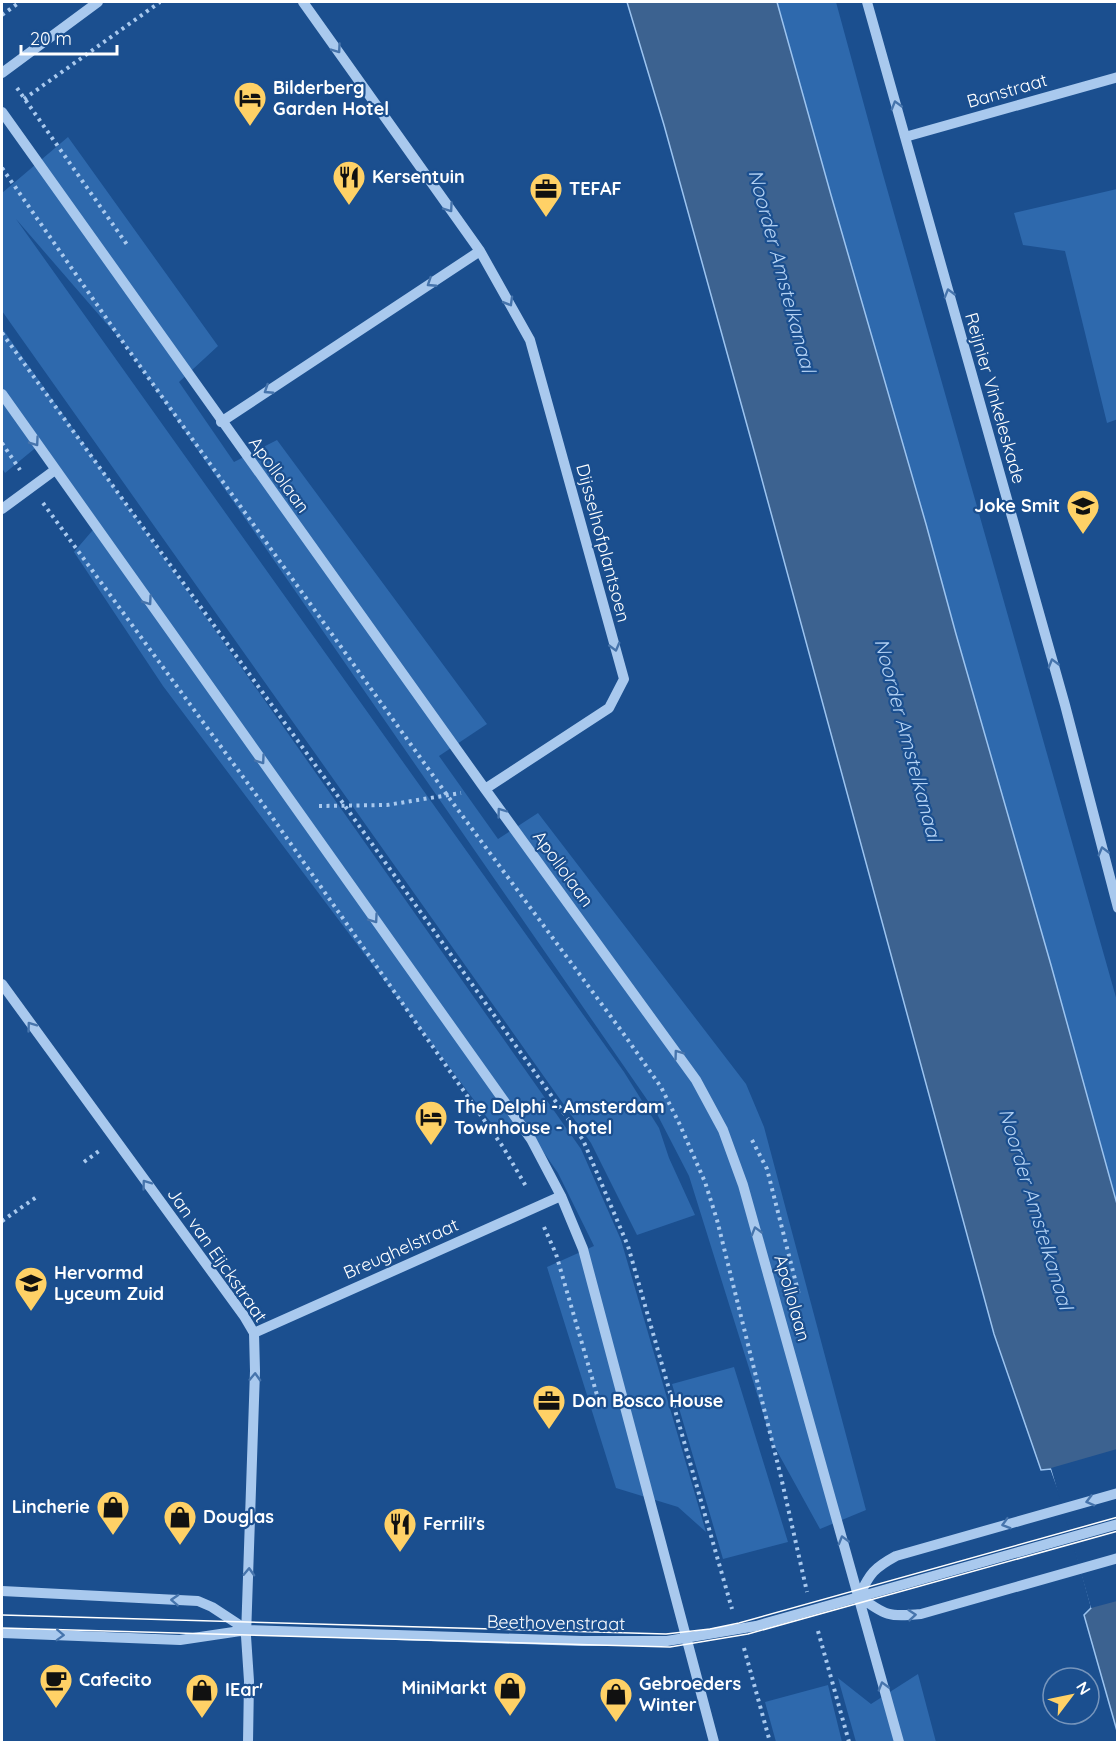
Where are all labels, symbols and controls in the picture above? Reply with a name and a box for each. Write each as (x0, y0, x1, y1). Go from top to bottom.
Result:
scale bar (21, 18, 117, 56)
text: 20 m (30, 27, 72, 50)
one-way arrow (330, 43, 341, 54)
street label: Banstraat (964, 68, 1050, 113)
place label: Bilderberg Garden Hotel (273, 76, 389, 120)
hotel icon: Bilderberg Garden Hotel (232, 80, 268, 127)
one-way arrow (891, 100, 904, 110)
restaurant icon: Kersentuin (331, 159, 367, 206)
place label: Kersentuin (372, 165, 465, 188)
water label: Noorder Amstelkanaal (743, 167, 822, 377)
office icon: TEFAF (528, 171, 564, 218)
place label: TEFAF (569, 177, 622, 200)
one-way arrow (442, 202, 453, 213)
one-way arrow (427, 276, 438, 287)
one-way arrow (944, 288, 956, 299)
one-way arrow (501, 296, 513, 306)
street label: Reijnier Vinkeleskade (960, 310, 1031, 486)
one-way arrow (264, 383, 274, 395)
street label: Apollolaan (244, 432, 315, 517)
one-way arrow (28, 435, 39, 446)
street label: Dijsselhofplantsoen (571, 461, 636, 625)
school or university icon: Joke Smit (1065, 488, 1101, 535)
place label: Joke Smit (974, 494, 1060, 517)
one-way arrow (141, 594, 152, 605)
water label: Noorder Amstelkanaal (869, 636, 948, 846)
one-way arrow (608, 642, 620, 652)
one-way arrow (1048, 658, 1060, 669)
one-way arrow (254, 753, 265, 764)
one-way arrow (497, 807, 508, 818)
street label: Apollolaan (528, 826, 599, 911)
one-way arrow (1097, 846, 1110, 856)
one-way arrow (367, 912, 378, 923)
one-way arrow (28, 1021, 39, 1032)
one-way arrow (674, 1050, 685, 1061)
place label: The Delphi - Amsterdam Townhouse - hotel (454, 1095, 665, 1139)
hotel icon: The Delphi - Amsterdam Townhouse - hotel (413, 1099, 449, 1146)
water label: Noorder Amstelkanaal (994, 1105, 1080, 1315)
one-way arrow (142, 1179, 153, 1190)
street label: Jan van Eijckstraat (162, 1183, 273, 1327)
street label: Breughelstraat (340, 1213, 462, 1284)
one-way arrow (751, 1226, 763, 1237)
street label: Apollolaan (769, 1252, 816, 1344)
place label: Hervormd Lyceum Zuid (54, 1261, 164, 1305)
school or university icon: Hervormd Lyceum Zuid (13, 1265, 49, 1312)
one-way arrow (248, 1372, 261, 1381)
office icon: Don Bosco House (531, 1383, 567, 1430)
place label: Don Bosco House (572, 1389, 723, 1412)
shop icon: Lincherie (95, 1489, 131, 1536)
one-way arrow (1085, 1493, 1095, 1506)
place label: Lincherie (12, 1495, 90, 1518)
shop icon: Douglas (162, 1499, 198, 1546)
place label: Douglas (203, 1505, 274, 1528)
restaurant icon: Ferrili's (382, 1506, 418, 1553)
place label: Ferrili's (423, 1512, 485, 1535)
one-way arrow (1001, 1517, 1012, 1529)
one-way arrow (838, 1535, 850, 1546)
one-way arrow (242, 1567, 255, 1576)
one-way arrow (171, 1593, 180, 1606)
one-way arrow (907, 1609, 916, 1622)
street label: Beethovenstraat (487, 1610, 625, 1635)
one-way arrow (55, 1629, 64, 1642)
cafe icon: Cafecito (38, 1662, 74, 1709)
north arrow (1041, 1666, 1101, 1726)
place label: Cafecito (79, 1668, 152, 1691)
shop icon: MiniMarkt (492, 1670, 528, 1717)
shop icon: IEar' (184, 1672, 220, 1719)
place label: Gebroeders Winter (639, 1672, 741, 1716)
place label: MiniMarkt (402, 1676, 487, 1699)
shop icon: Gebroeders Winter (598, 1676, 634, 1723)
place label: IEar' (225, 1678, 263, 1701)
text: N (1072, 1678, 1095, 1698)
one-way arrow (878, 1681, 890, 1692)

